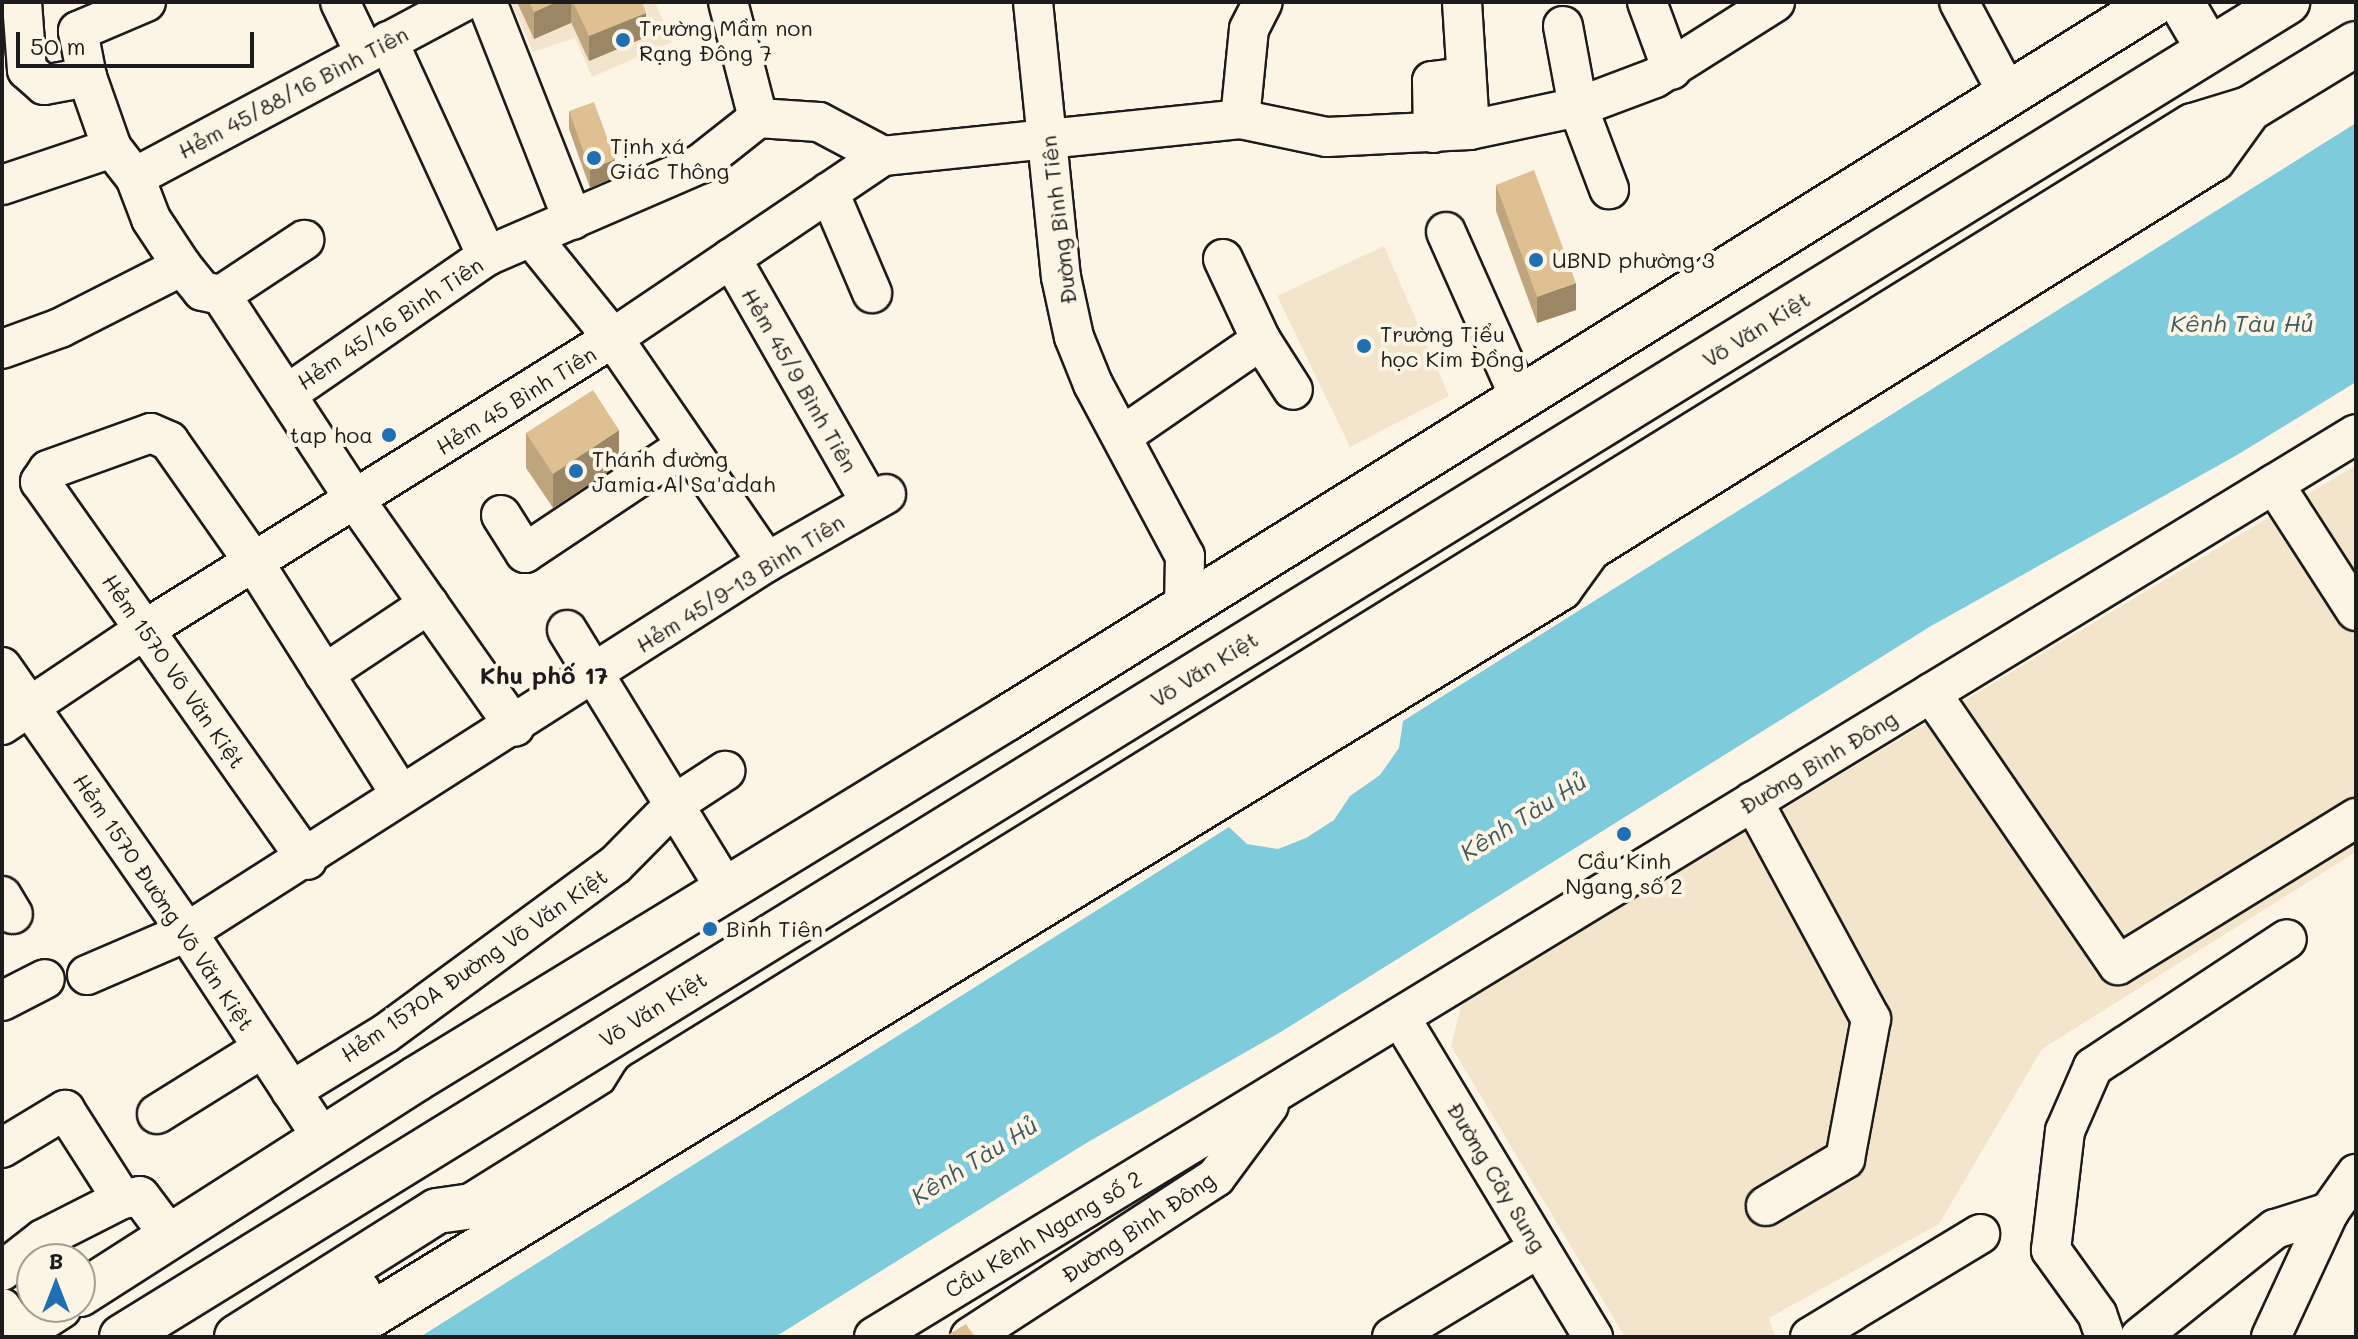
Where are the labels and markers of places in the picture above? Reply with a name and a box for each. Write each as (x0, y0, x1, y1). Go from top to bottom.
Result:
place label: Trường Mầm non Rạng Đông 7 (639, 14, 813, 66)
marker: Trường Mầm non Rạng Đông 7 (614, 31, 632, 49)
place label: Tịnh xá Giác Thông (610, 132, 729, 184)
marker: Tịnh xá Giác Thông (585, 149, 603, 167)
place label: UBND phường 3 (1552, 247, 1715, 273)
marker: UBND phường 3 (1527, 251, 1545, 269)
place label: Trường Tiểu học Kim Đồng (1380, 320, 1524, 372)
marker: Trường Tiểu học Kim Đồng (1355, 337, 1373, 355)
place label: tap hoa (290, 422, 373, 448)
marker: tap hoa (380, 426, 398, 444)
place label: Thánh đường Jamia Al Sa'adah (592, 445, 775, 496)
marker: Thánh đường Jamia Al Sa'adah (567, 462, 585, 480)
marker: Cầu Kinh Ngang số 2 (1615, 825, 1633, 843)
place label: Cầu Kinh Ngang số 2 (1565, 847, 1683, 898)
place label: Bình Tiên (726, 916, 823, 942)
marker: Bình Tiên (701, 920, 719, 938)

